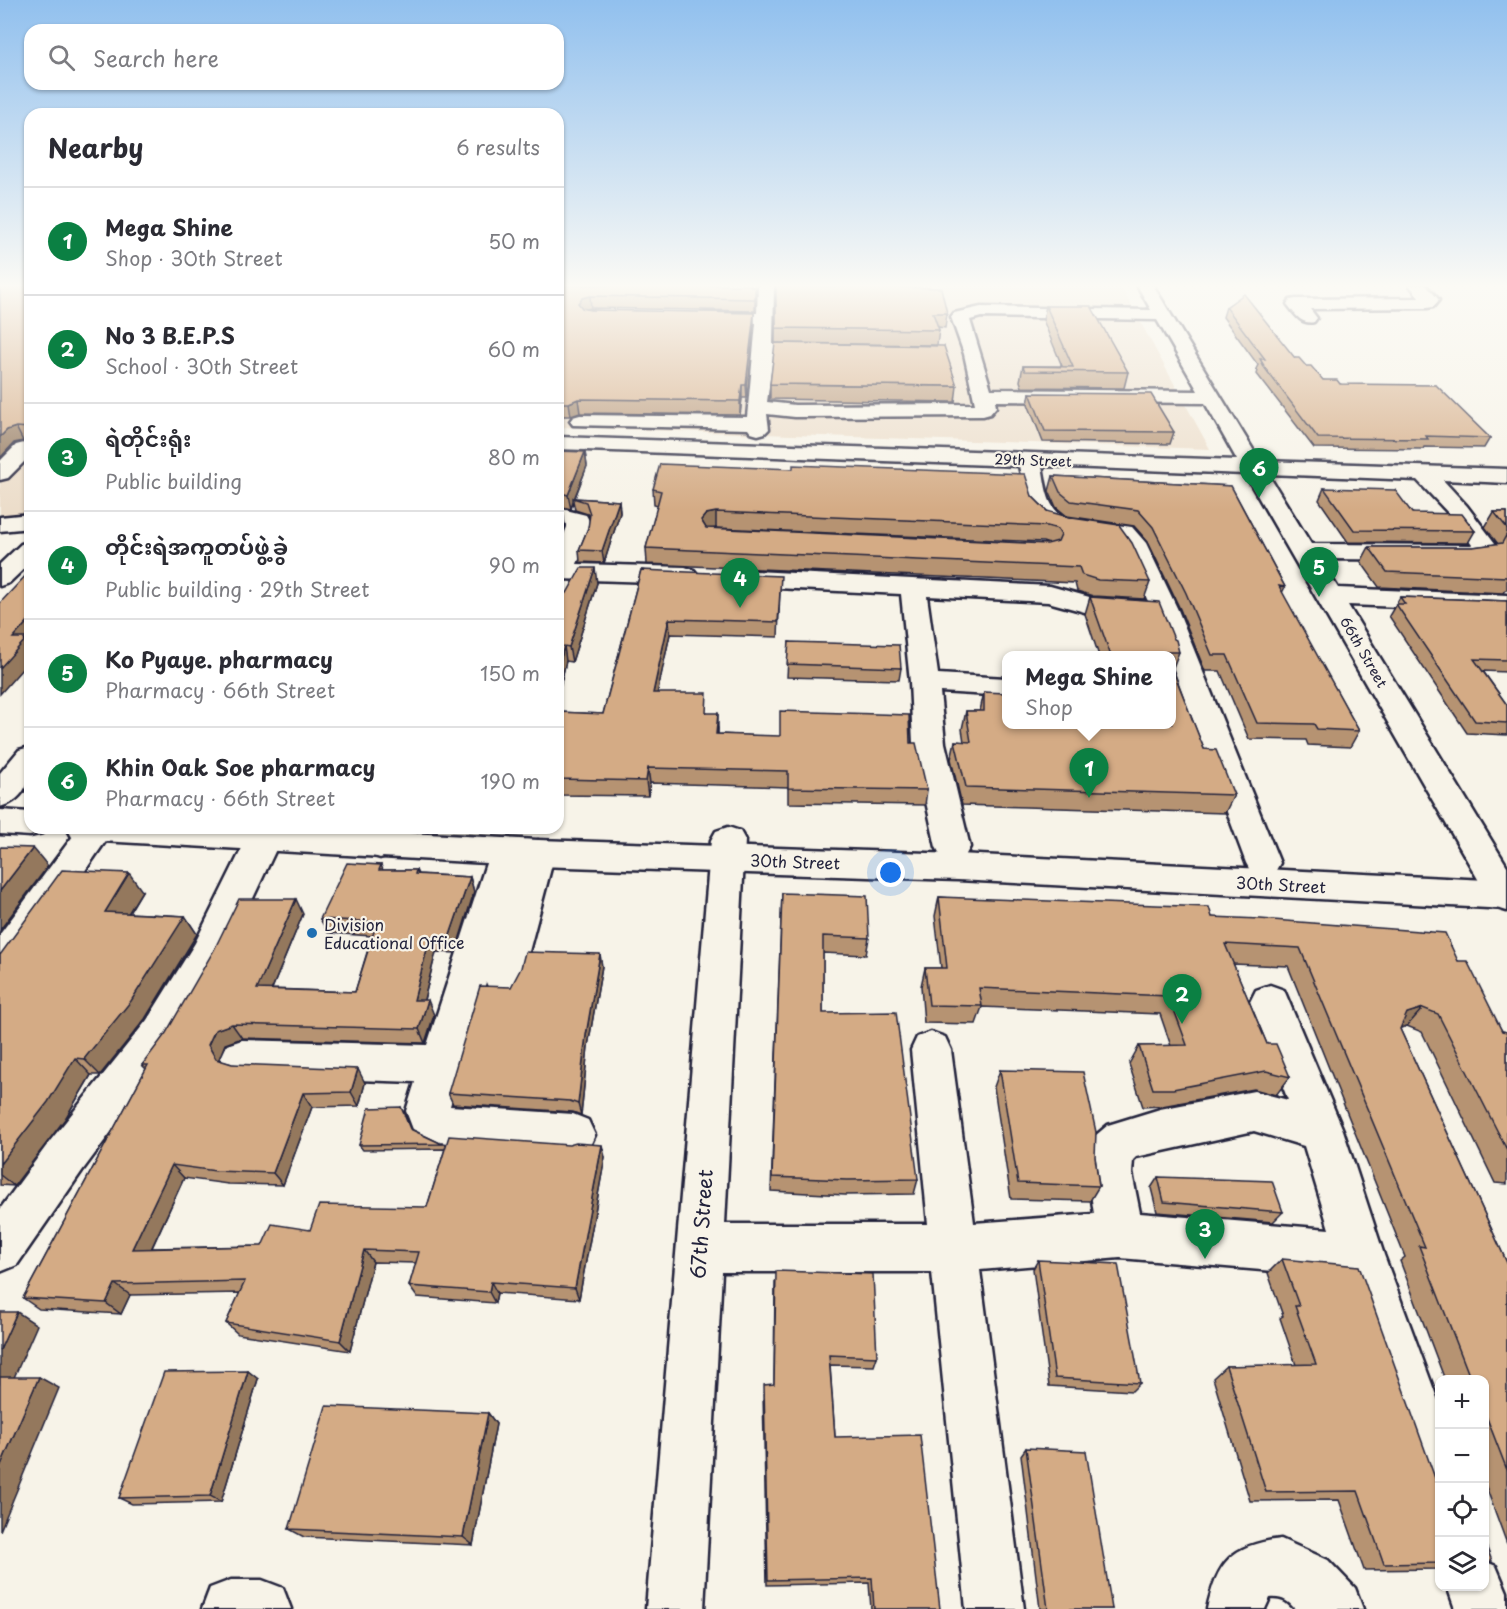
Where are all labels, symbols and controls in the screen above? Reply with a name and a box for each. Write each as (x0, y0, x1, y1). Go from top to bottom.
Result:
search box (24, 24, 564, 90)
icon: search (45, 41, 78, 74)
text: Search here (93, 41, 219, 74)
text: Nearby (48, 128, 143, 167)
text: 6 results (456, 132, 540, 162)
text: Mega Shine (105, 210, 233, 243)
text: 1 (63, 226, 72, 256)
text: 50 m (488, 226, 540, 256)
text: Shop · 30th Street (105, 243, 283, 273)
text: No 3 B.E.P.S (105, 318, 235, 351)
text: 2 (60, 334, 75, 364)
text: 60 m (488, 334, 540, 364)
text: School · 30th Street (105, 351, 298, 381)
text: ရဲတိုင်းရုံး (105, 421, 192, 454)
text: 3 (61, 442, 74, 472)
text: 80 m (488, 442, 540, 472)
street label: 29th Street (994, 448, 1072, 472)
pin: 6 (1240, 448, 1278, 498)
text: Public building (105, 466, 242, 496)
text: တိုင်းရဲအကူတပ်ဖွဲ့ခွဲ (105, 529, 288, 562)
pin: 5 (1300, 548, 1338, 597)
text: 4 (61, 550, 74, 580)
text: 90 m (489, 550, 540, 580)
pin: 4 (720, 558, 760, 608)
text: Public building · 29th Street (105, 574, 369, 604)
street label: 66th Street (1335, 613, 1393, 692)
text: Ko Pyaye. pharmacy (105, 642, 333, 675)
popup (1002, 651, 1176, 729)
text: 5 (61, 658, 74, 688)
text: 150 m (480, 658, 540, 688)
text: Mega Shine (1025, 659, 1153, 692)
text: Pharmacy · 66th Street (105, 675, 335, 705)
text: Shop (1025, 692, 1073, 722)
pin: 1 (1070, 748, 1108, 798)
text: Khin Oak Soe pharmacy (105, 750, 375, 783)
text: 6 (60, 766, 75, 796)
text: 190 m (481, 766, 540, 796)
text: Pharmacy · 66th Street (105, 783, 335, 813)
street label: 30th Street (750, 847, 841, 875)
your location (876, 858, 905, 887)
street label: 30th Street (1235, 870, 1327, 898)
place label: Division Educational Office (324, 912, 465, 954)
marker: Division Educational Office (305, 926, 319, 940)
pin: 2 (1162, 974, 1202, 1024)
street label: 67th Street (682, 1168, 720, 1280)
pin: 3 (1186, 1210, 1224, 1259)
map controls (1435, 1375, 1489, 1591)
button: + (1435, 1375, 1489, 1429)
button: − (1435, 1429, 1489, 1483)
button: locate (1435, 1483, 1489, 1537)
button: layers (1435, 1537, 1489, 1591)

